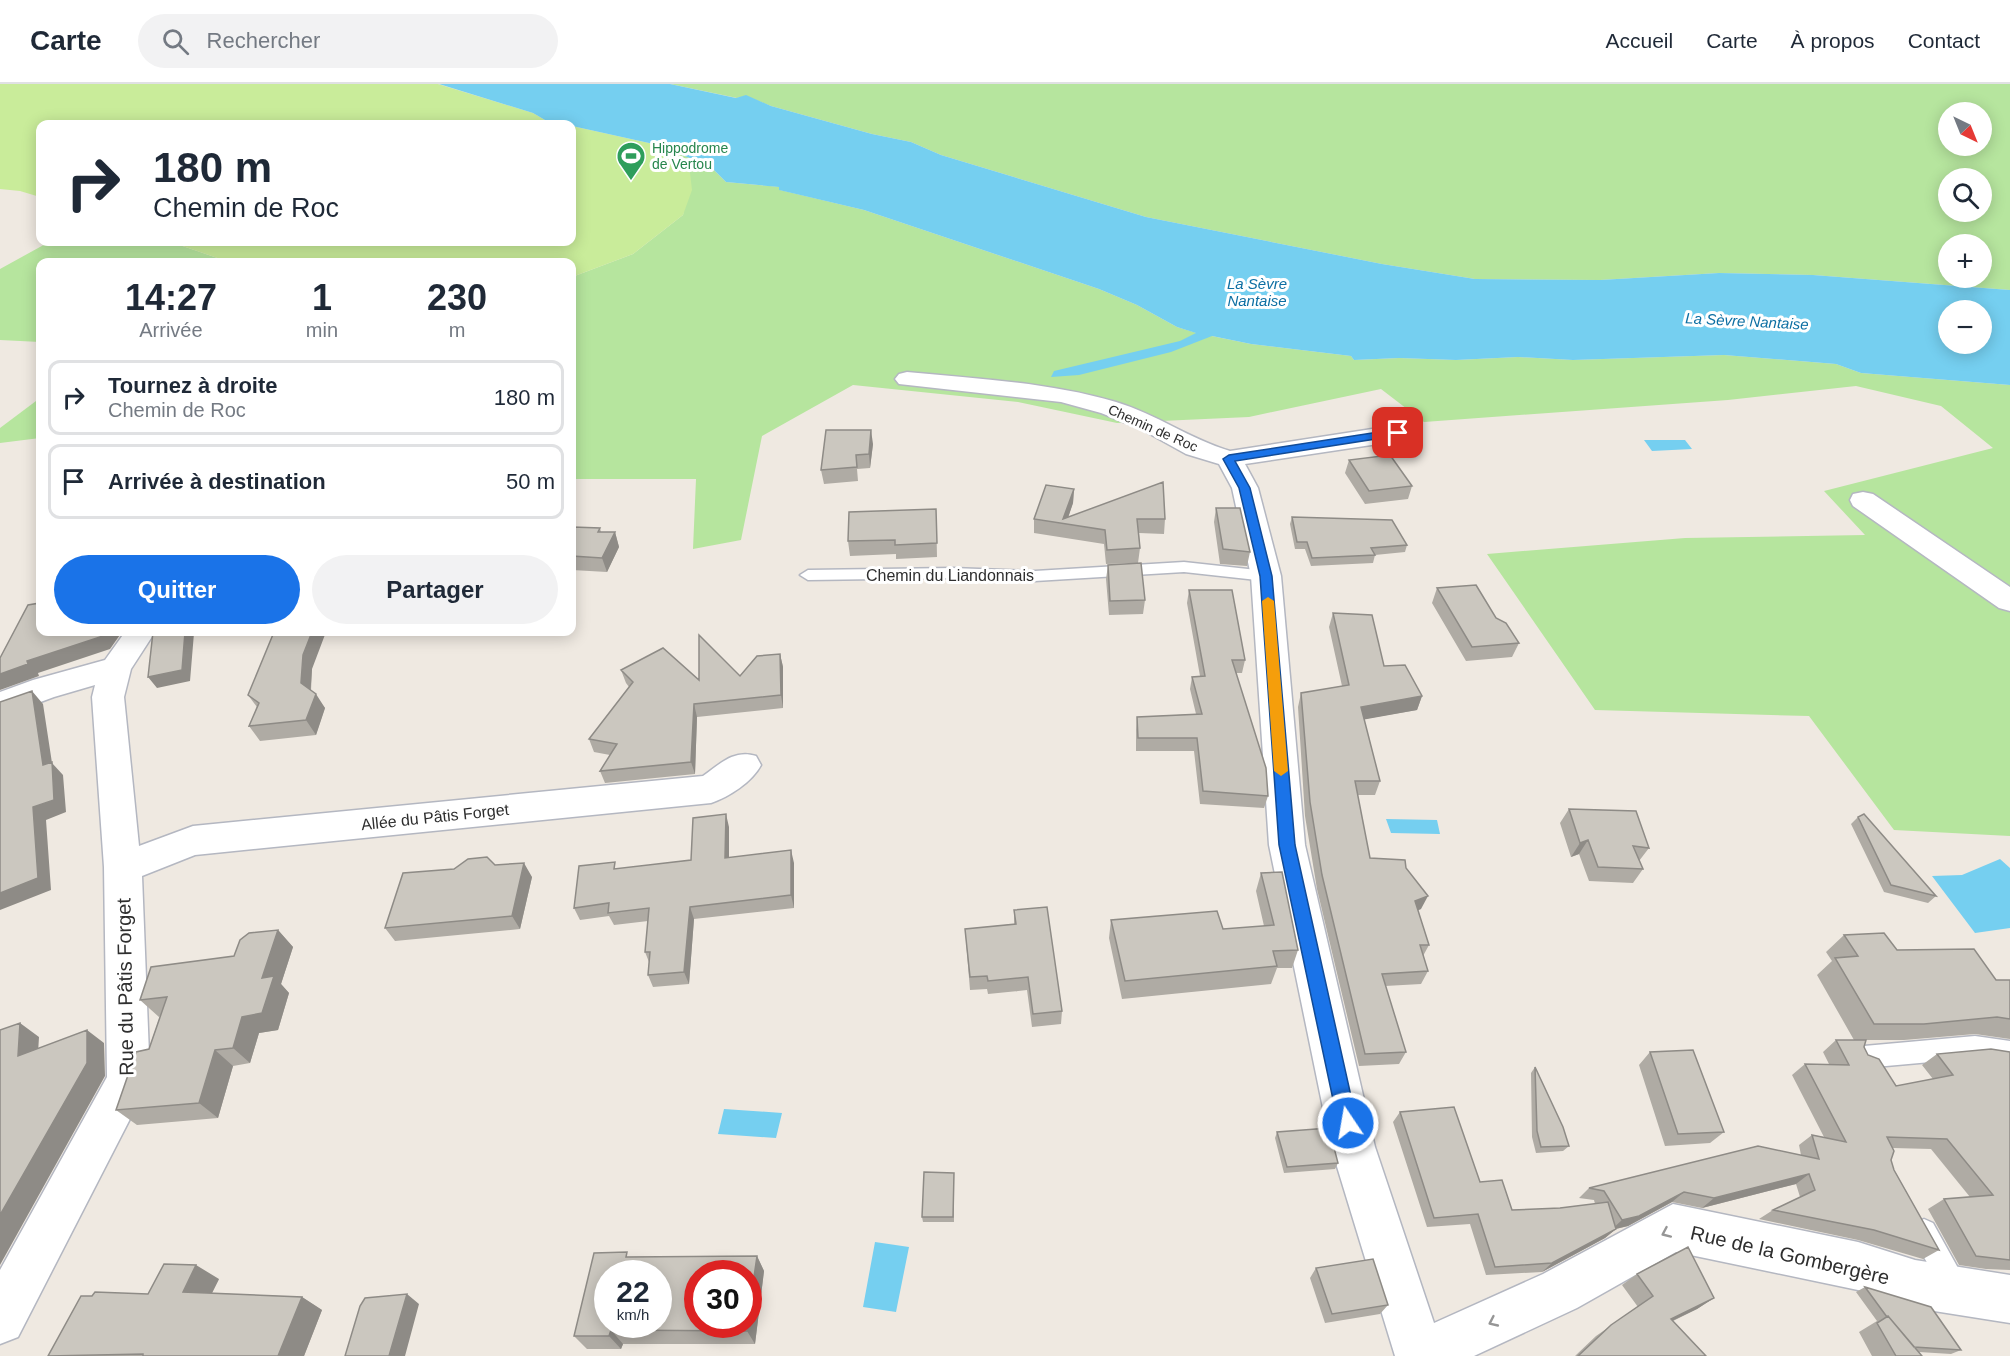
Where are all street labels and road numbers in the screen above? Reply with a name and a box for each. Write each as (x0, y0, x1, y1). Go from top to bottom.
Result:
street label: Chemin de Roc (1106, 401, 1200, 455)
street label: Chemin du Liandonnais (866, 567, 1034, 584)
street label: Allée du Pâtis Forget (360, 801, 510, 833)
street label: Rue du Pâtis Forget (112, 897, 138, 1076)
street label: Rue de la Gombergère (1688, 1221, 1892, 1289)

